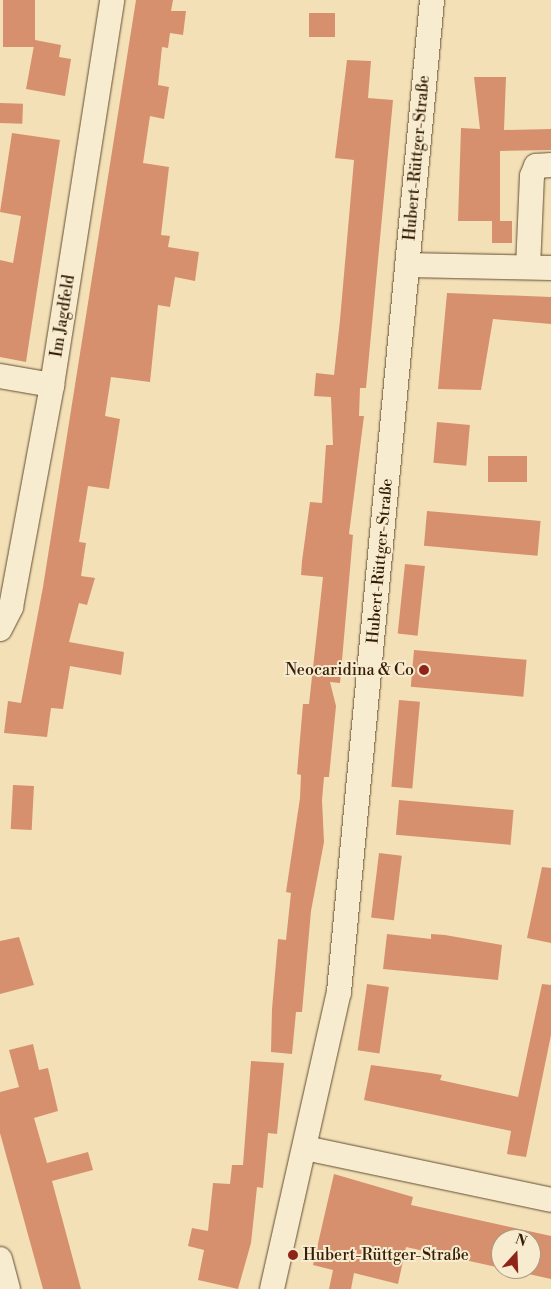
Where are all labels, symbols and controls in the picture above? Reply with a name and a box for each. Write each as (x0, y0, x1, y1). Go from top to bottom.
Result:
street label: Hubert-Rüttger-Straße (400, 75, 434, 241)
street label: Im Jagdfeld (47, 274, 79, 358)
street label: Hubert-Rüttger-Straße (363, 478, 397, 644)
place label: Neocaridina & Co (285, 660, 414, 680)
marker: Neocaridina & Co (418, 664, 430, 676)
north arrow (491, 1229, 541, 1279)
text: N (512, 1230, 529, 1251)
place label: Hubert-Rüttger-Straße (303, 1245, 469, 1265)
marker: Hubert-Rüttger-Straße (287, 1249, 299, 1261)

